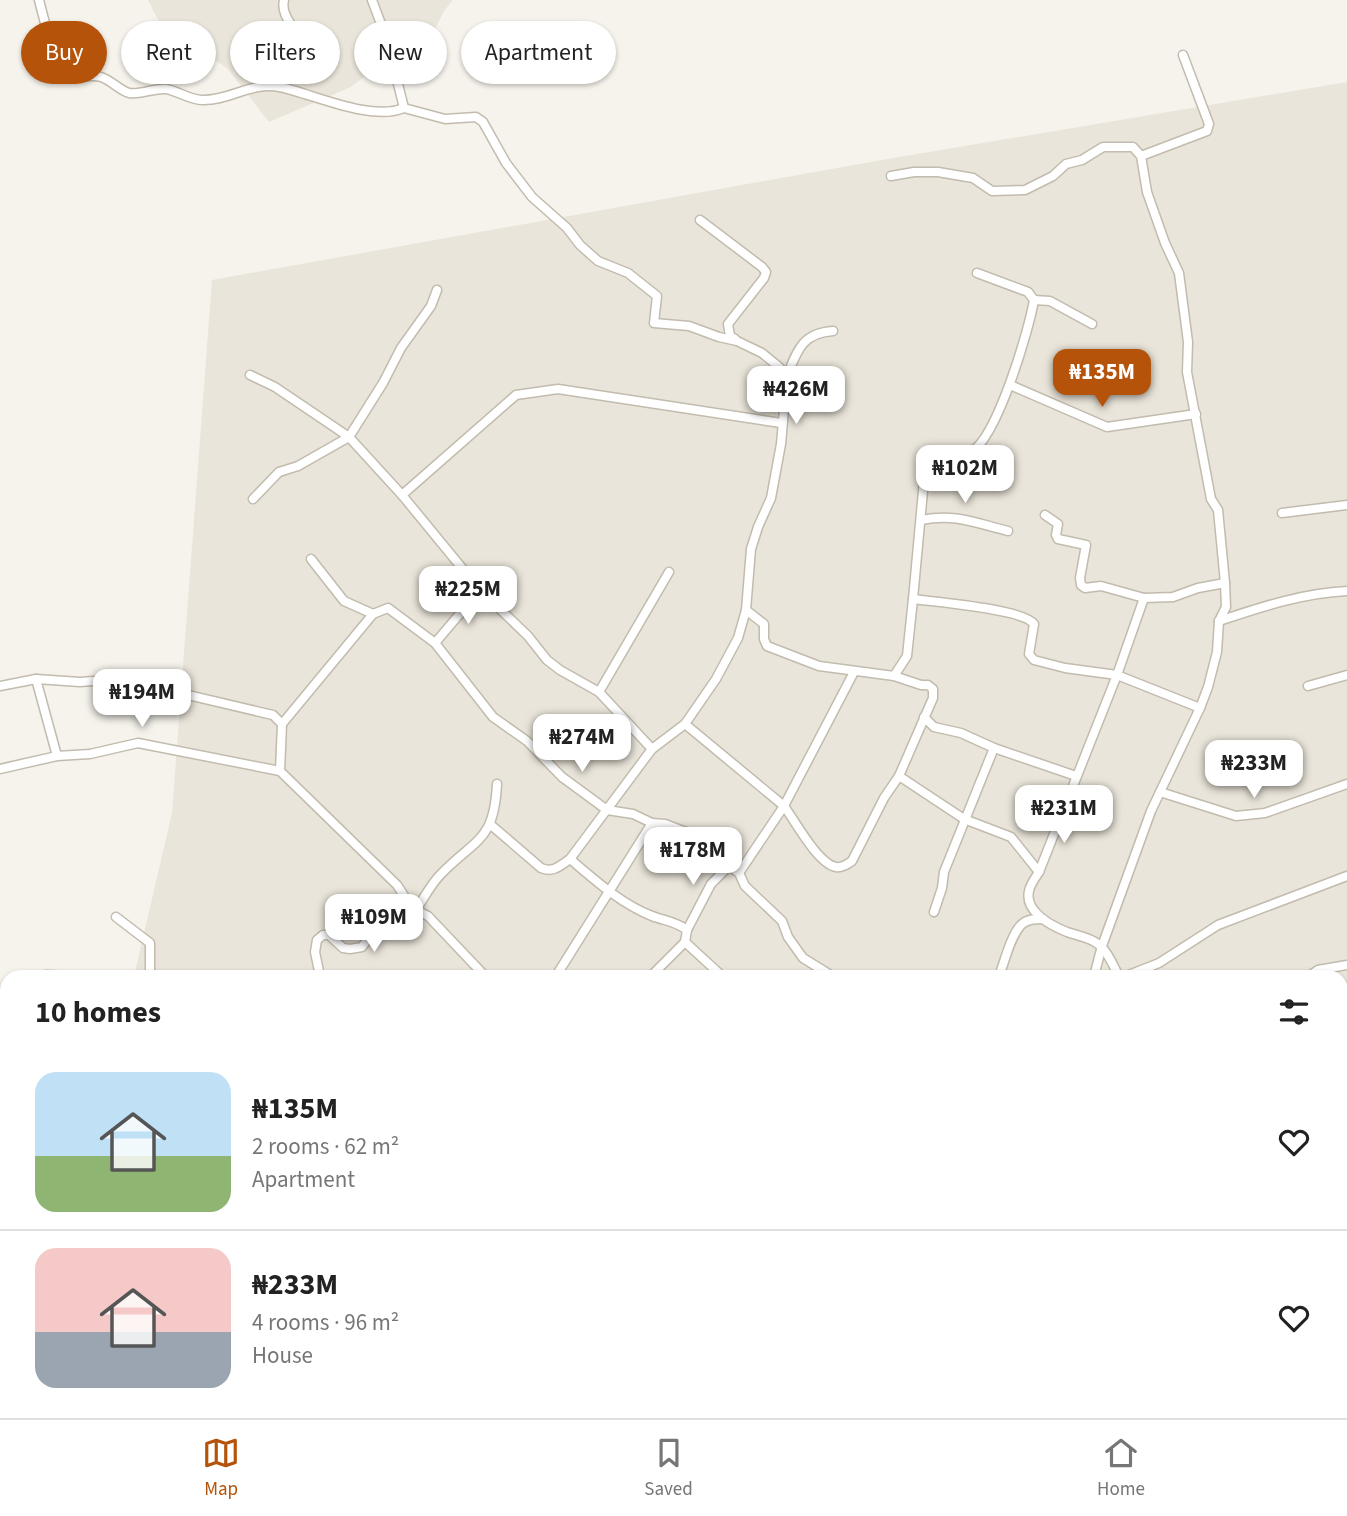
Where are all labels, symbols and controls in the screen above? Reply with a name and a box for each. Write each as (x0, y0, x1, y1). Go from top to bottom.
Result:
chip: Buy (21, 21, 107, 84)
chip: Rent (121, 21, 216, 84)
chip: Filters (230, 21, 340, 84)
chip: New (354, 21, 447, 84)
chip: Apartment (461, 21, 616, 84)
pin: ₦135M (1053, 350, 1151, 409)
text: ₦135M (1069, 355, 1135, 388)
pin: ₦426M (747, 366, 845, 426)
text: ₦426M (763, 372, 829, 405)
pin: ₦102M (916, 446, 1014, 505)
text: ₦102M (932, 451, 998, 484)
pin: ₦225M (419, 566, 517, 626)
text: ₦225M (435, 572, 501, 605)
pin: ₦194M (93, 670, 191, 729)
text: ₦194M (109, 675, 175, 708)
pin: ₦274M (533, 714, 631, 774)
text: ₦274M (549, 720, 615, 753)
pin: ₦233M (1205, 740, 1303, 800)
text: ₦233M (1221, 746, 1287, 779)
pin: ₦231M (1015, 786, 1113, 845)
text: ₦231M (1031, 791, 1097, 824)
pin: ₦178M (644, 828, 742, 887)
text: ₦178M (660, 833, 726, 866)
pin: ₦109M (325, 894, 423, 954)
text: ₦109M (341, 900, 407, 933)
text: 10 homes (35, 991, 161, 1034)
icon: filters (1275, 993, 1313, 1031)
text: ₦135M (252, 1087, 338, 1130)
icon: home (91, 1100, 175, 1184)
icon: heart (1275, 1123, 1313, 1161)
text: 2 rooms · 62 m² (252, 1130, 399, 1163)
text: Apartment (252, 1163, 355, 1196)
text: ₦233M (252, 1263, 338, 1306)
icon: home (91, 1276, 175, 1360)
icon: heart (1275, 1299, 1313, 1337)
text: 4 rooms · 96 m² (252, 1306, 399, 1339)
text: House (252, 1339, 313, 1372)
tab: Map (202, 1434, 240, 1503)
tab: Saved (644, 1434, 693, 1503)
tab: Home (1097, 1434, 1145, 1503)

